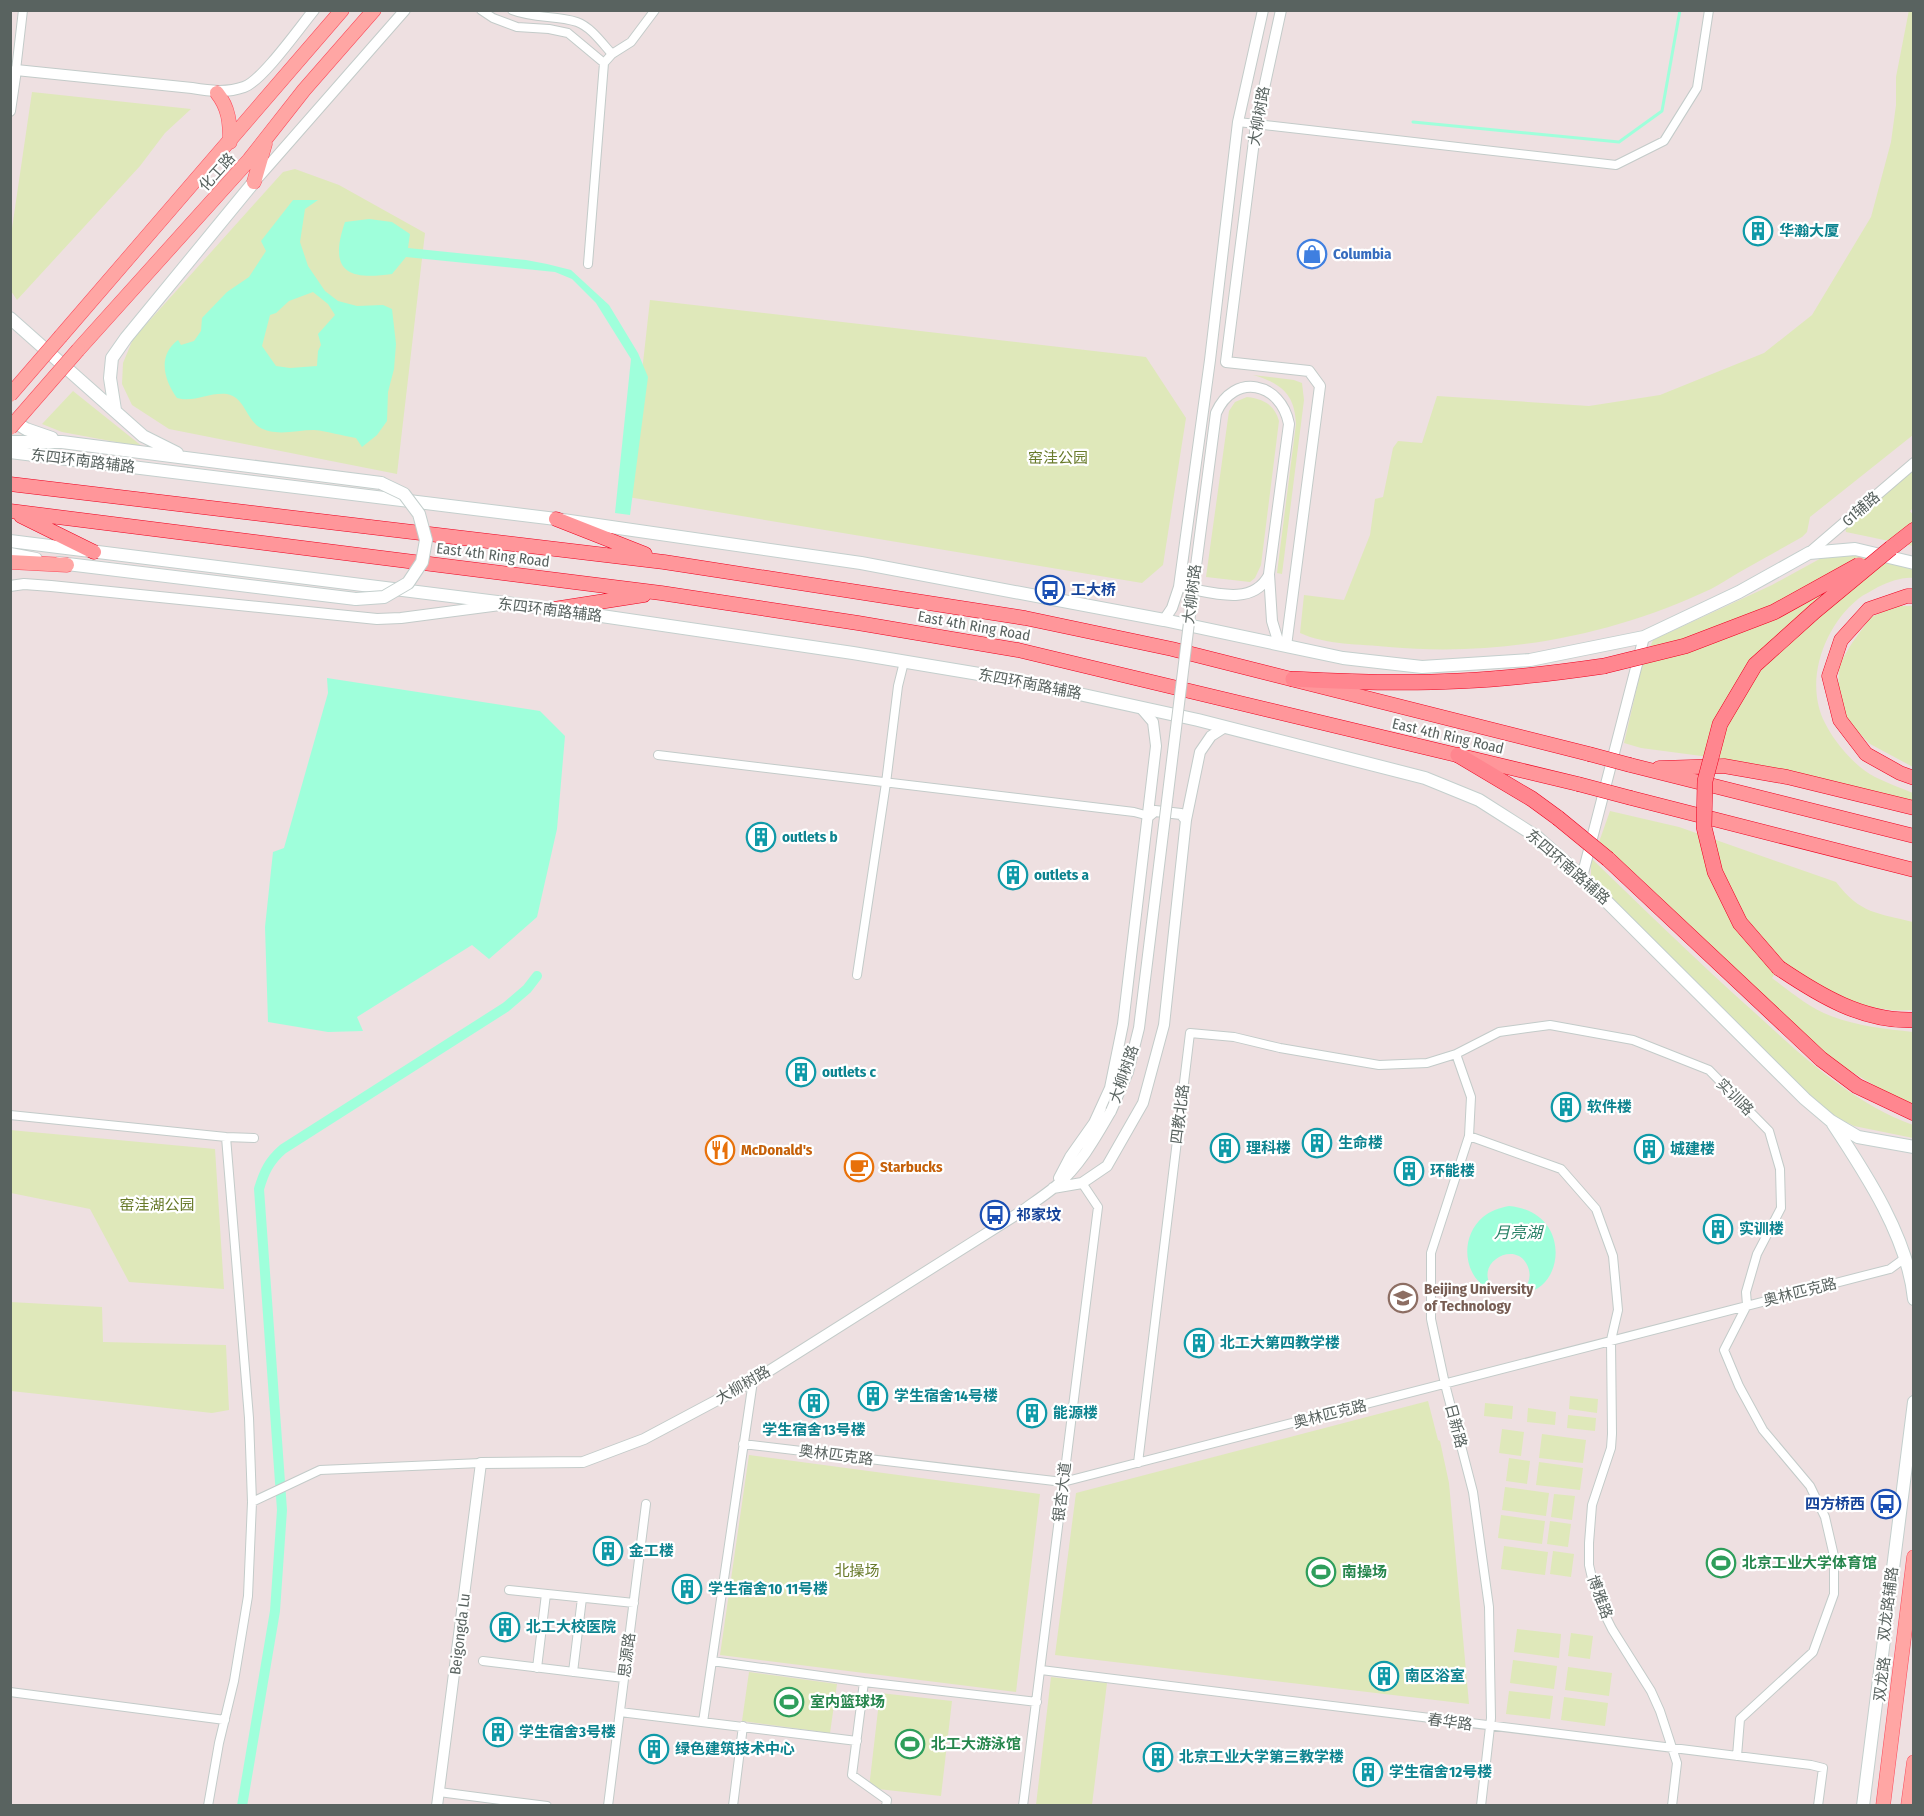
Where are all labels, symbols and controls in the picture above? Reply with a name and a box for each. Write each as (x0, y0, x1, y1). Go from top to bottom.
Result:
street label: 大柳树路 (1245, 85, 1273, 147)
street label: 化工路 (195, 149, 239, 195)
building icon: 华瀚大厦 (1742, 215, 1774, 247)
place label: 华瀚大厦 (1779, 222, 1839, 240)
shop icon: Columbia (1296, 238, 1328, 270)
place label: Columbia (1333, 245, 1392, 263)
street label: 东四环南路辅路 (30, 446, 136, 476)
park label: 窑洼公园 (1028, 449, 1088, 467)
street label: G1辅路 (1838, 488, 1884, 530)
street label: East 4th Ring Road (435, 539, 551, 571)
street label: 大柳树路 (1179, 563, 1205, 625)
bus stop icon: 工大桥 (1034, 574, 1066, 606)
place label: 工大桥 (1071, 581, 1116, 599)
street label: 东四环南路辅路 (497, 595, 603, 625)
street label: East 4th Ring Road (916, 607, 1032, 645)
street label: 东四环南路辅路 (977, 665, 1083, 703)
street label: East 4th Ring Road (1390, 714, 1506, 758)
building icon: outlets b (745, 821, 777, 853)
street label: 东四环南路辅路 (1522, 826, 1614, 908)
place label: outlets b (782, 828, 838, 846)
building icon: outlets a (997, 859, 1029, 891)
place label: outlets a (1034, 866, 1090, 884)
street label: 大柳树路 (1106, 1043, 1142, 1105)
building icon: outlets c (785, 1056, 817, 1088)
place label: outlets c (822, 1063, 877, 1081)
street label: 实训路 (1713, 1075, 1757, 1119)
street label: 四教北路 (1167, 1083, 1193, 1145)
building icon: 软件楼 (1550, 1091, 1582, 1123)
place label: 软件楼 (1587, 1098, 1632, 1116)
building icon: 生命楼 (1301, 1127, 1333, 1159)
building icon: 理科楼 (1209, 1132, 1241, 1164)
building icon: 城建楼 (1633, 1133, 1665, 1165)
restaurant icon: McDonald's (704, 1134, 736, 1166)
place label: 生命楼 (1338, 1134, 1383, 1152)
place label: 理科楼 (1246, 1139, 1291, 1157)
place label: 城建楼 (1670, 1140, 1715, 1158)
place label: McDonald's (741, 1141, 813, 1159)
cafe icon: Starbucks (843, 1151, 875, 1183)
building icon: 环能楼 (1393, 1155, 1425, 1187)
place label: Starbucks (880, 1158, 943, 1176)
place label: 环能楼 (1430, 1162, 1475, 1180)
park label: 窑洼湖公园 (119, 1196, 195, 1214)
bus stop icon: 祁家坟 (979, 1199, 1011, 1231)
place label: 祁家坟 (1016, 1206, 1061, 1224)
building icon: 实训楼 (1702, 1213, 1734, 1245)
place label: 实训楼 (1739, 1220, 1784, 1238)
water label: 月亮湖 (1494, 1223, 1545, 1242)
street label: 奥林匹克路 (1761, 1274, 1839, 1310)
place label: Beijing University of Technology (1424, 1280, 1534, 1315)
school or university icon: Beijing University of Technology (1387, 1282, 1419, 1314)
building icon: 北工大第四教学楼 (1183, 1327, 1215, 1359)
place label: 北工大第四教学楼 (1220, 1334, 1340, 1352)
street label: 大柳树路 (713, 1362, 773, 1408)
building icon: 学生宿舍14号楼 (857, 1380, 889, 1412)
building icon: 学生宿舍13号楼 (798, 1387, 830, 1419)
place label: 学生宿舍14号楼 (894, 1387, 998, 1405)
street label: 奥林匹克路 (1291, 1396, 1369, 1432)
building icon: 能源楼 (1016, 1397, 1048, 1429)
street label: 日新路 (1441, 1402, 1471, 1450)
place label: 能源楼 (1053, 1404, 1098, 1422)
place label: 学生宿舍13号楼 (762, 1421, 866, 1439)
street label: 奥林匹克路 (798, 1441, 874, 1469)
street label: 银杏大道 (1049, 1461, 1075, 1523)
bus stop icon: 四方桥西 (1870, 1488, 1902, 1520)
place label: 四方桥西 (1805, 1495, 1865, 1513)
building icon: 金工楼 (592, 1535, 624, 1567)
place label: 金工楼 (629, 1542, 674, 1560)
sports icon: 北京工业大学体育馆 (1705, 1547, 1737, 1579)
place label: 北京工业大学体育馆 (1742, 1554, 1877, 1572)
sports icon: 南操场 (1305, 1556, 1337, 1588)
park label: 北操场 (834, 1562, 880, 1580)
place label: 南操场 (1342, 1563, 1387, 1581)
street label: 双龙路辅路 (1874, 1566, 1902, 1642)
building icon: 学生宿舍10 11号楼 (671, 1573, 703, 1605)
street label: 博雅路 (1584, 1573, 1616, 1621)
place label: 学生宿舍10 11号楼 (708, 1580, 828, 1598)
street label: Beigongda Lu (446, 1592, 474, 1676)
building icon: 北工大校医院 (489, 1611, 521, 1643)
place label: 北工大校医院 (526, 1618, 616, 1636)
street label: 思源路 (615, 1632, 639, 1678)
street label: 双龙路 (1870, 1656, 1894, 1702)
building icon: 南区浴室 (1368, 1660, 1400, 1692)
place label: 南区浴室 (1405, 1667, 1465, 1685)
sports icon: 室内篮球场 (773, 1686, 805, 1718)
place label: 室内篮球场 (810, 1693, 885, 1711)
street label: 春华路 (1427, 1710, 1473, 1734)
building icon: 学生宿舍3号楼 (482, 1716, 514, 1748)
place label: 学生宿舍3号楼 (519, 1723, 616, 1741)
sports icon: 北工大游泳馆 (894, 1728, 926, 1760)
building icon: 绿色建筑技术中心 (638, 1733, 670, 1765)
place label: 北工大游泳馆 (931, 1735, 1021, 1753)
place label: 绿色建筑技术中心 (675, 1740, 795, 1758)
building icon: 北京工业大学第三教学楼 (1142, 1741, 1174, 1773)
place label: 北京工业大学第三教学楼 (1179, 1748, 1344, 1766)
building icon: 学生宿舍12号楼 (1352, 1756, 1384, 1788)
place label: 学生宿舍12号楼 (1389, 1763, 1492, 1781)

